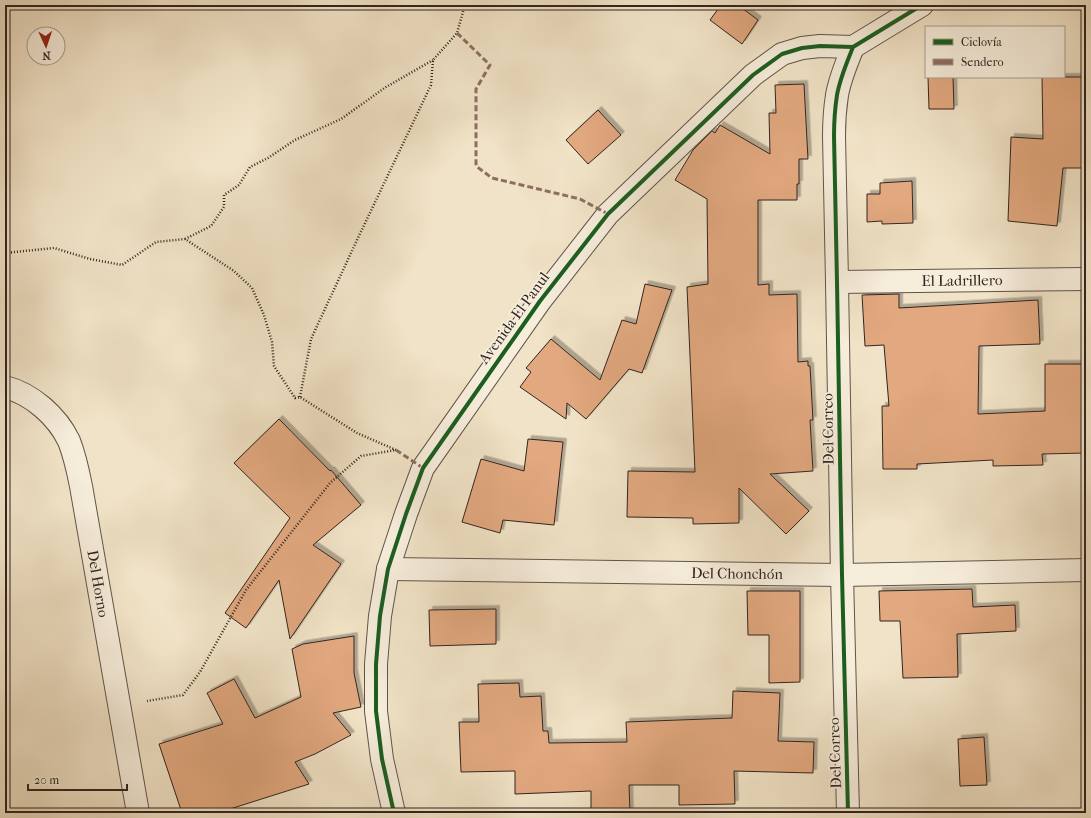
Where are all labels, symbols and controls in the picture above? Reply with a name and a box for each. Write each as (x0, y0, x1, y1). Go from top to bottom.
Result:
north arrow (26, 26, 66, 66)
legend (925, 26, 1065, 78)
text: Ciclovía (961, 35, 1002, 49)
text: N (41, 49, 51, 62)
text: Sendero (961, 55, 1004, 69)
street label: Avenida El Panul (474, 269, 553, 368)
street label: El Ladrillero (921, 271, 1003, 290)
street label: Del Correo (818, 393, 838, 465)
street label: Del Horno (83, 549, 113, 619)
street label: Del Chonchón (691, 564, 783, 583)
street label: Del Correo (825, 717, 845, 789)
scale bar (28, 766, 127, 792)
text: 20 m (34, 773, 59, 787)

